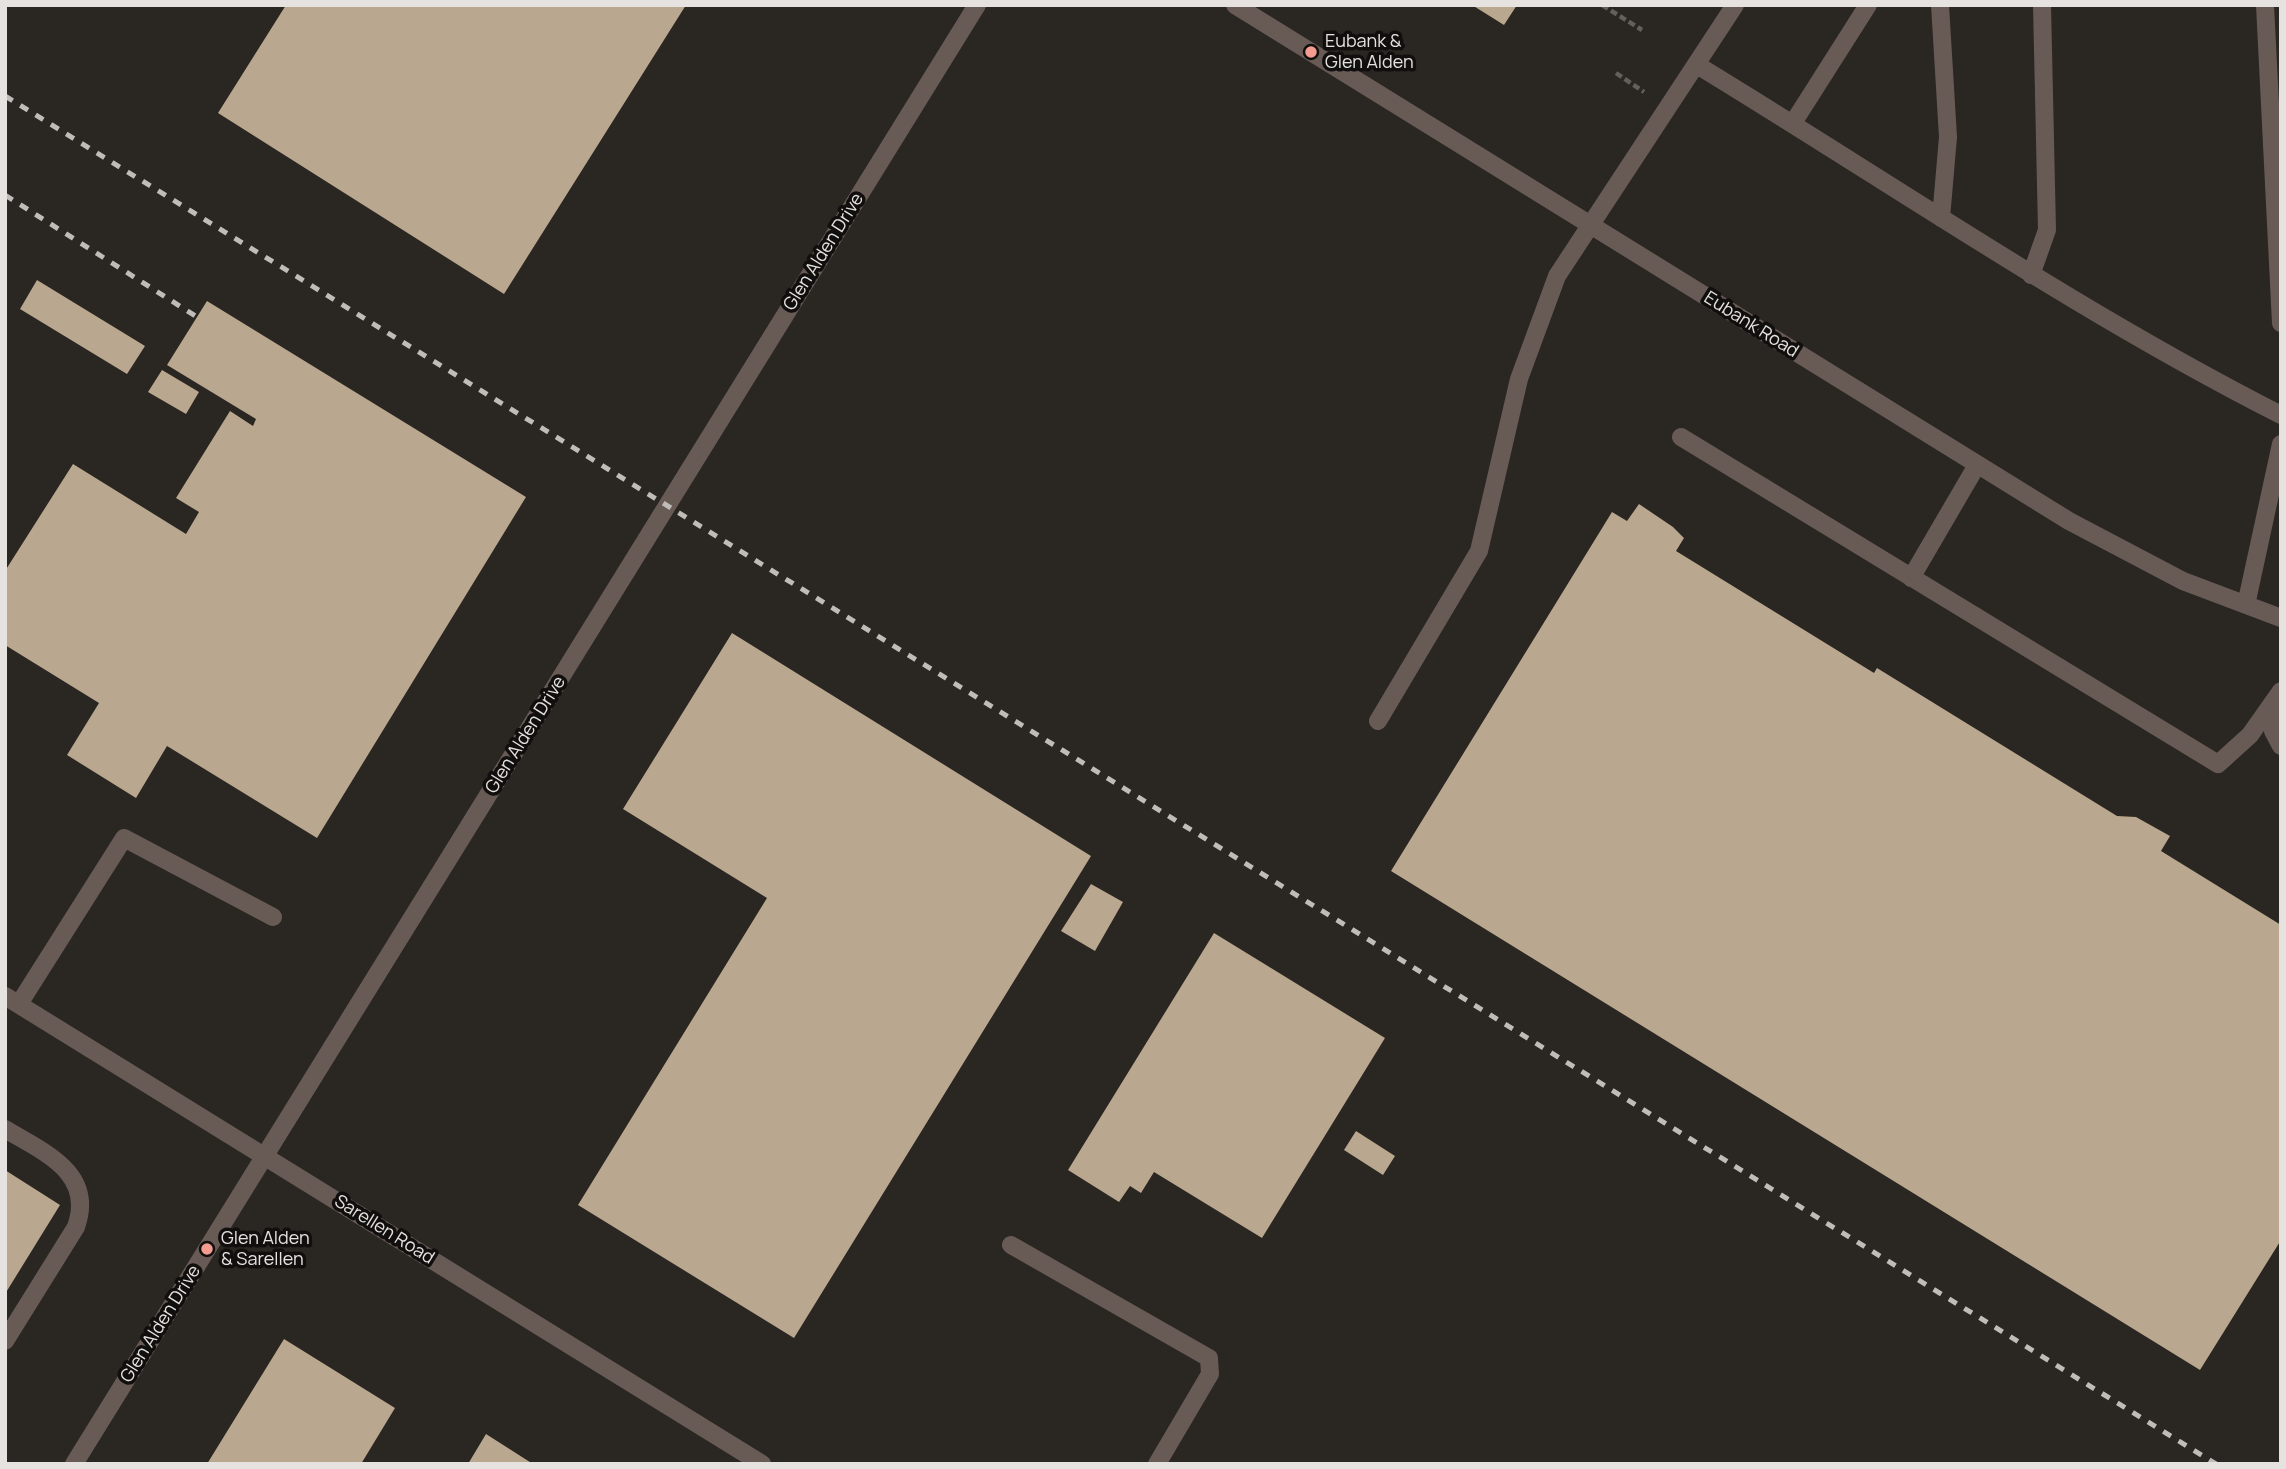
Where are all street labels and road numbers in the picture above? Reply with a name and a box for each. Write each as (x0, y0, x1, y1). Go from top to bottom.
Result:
street label: Glen Alden Drive (779, 189, 869, 315)
street label: Eubank Road (1700, 287, 1802, 363)
street label: Glen Alden Drive (481, 672, 571, 798)
street label: Sarellen Road (330, 1191, 438, 1269)
street label: Glen Alden Drive (116, 1261, 206, 1387)

